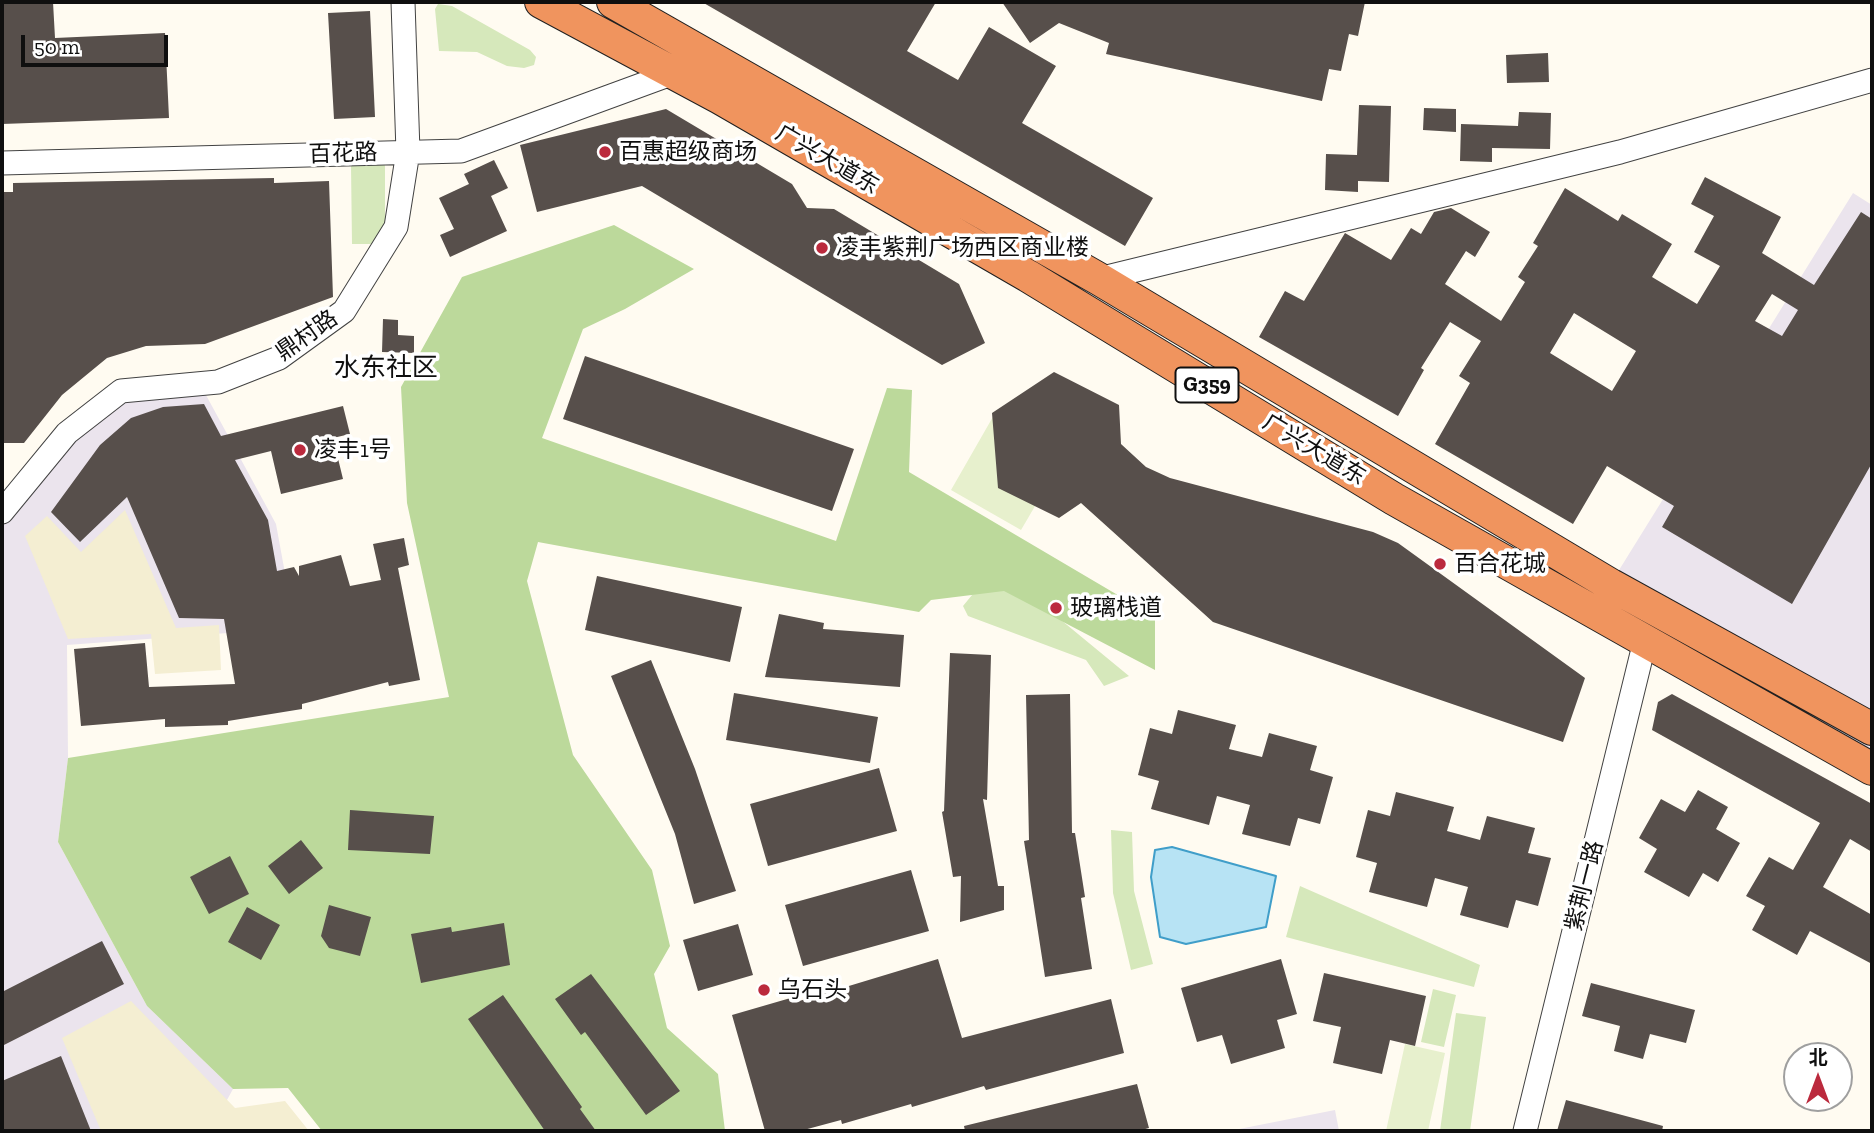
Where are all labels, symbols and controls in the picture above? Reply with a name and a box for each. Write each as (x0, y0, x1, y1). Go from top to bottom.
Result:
scale bar (24, 21, 172, 65)
text: 50 m (34, 34, 80, 59)
street label: 广兴大道东 (770, 119, 884, 201)
place label: 百惠超级商场 (619, 138, 757, 166)
street label: 百花路 (308, 139, 378, 169)
marker: 百惠超级商场 (597, 144, 613, 160)
place label: 凌丰紫荆广场西区商业楼 (836, 234, 1089, 262)
marker: 凌丰紫荆广场西区商业楼 (814, 240, 830, 256)
street label: 鼎村路 (271, 305, 343, 367)
district label: 水东社区 (334, 353, 438, 385)
road number: G359 (1176, 368, 1238, 402)
street label: 广兴大道东 (1258, 409, 1370, 491)
place label: 凌丰1号 (314, 436, 392, 464)
marker: 凌丰1号 (292, 442, 308, 458)
place label: 百合花城 (1454, 550, 1546, 578)
marker: 百合花城 (1432, 556, 1448, 572)
place label: 玻璃栈道 (1070, 594, 1162, 622)
marker: 玻璃栈道 (1048, 600, 1064, 616)
street label: 紫荆一路 (1560, 838, 1610, 934)
place label: 乌石头 (778, 976, 847, 1004)
marker: 乌石头 (756, 982, 772, 998)
north arrow (1783, 1042, 1853, 1112)
text: 北 (1808, 1046, 1828, 1069)

